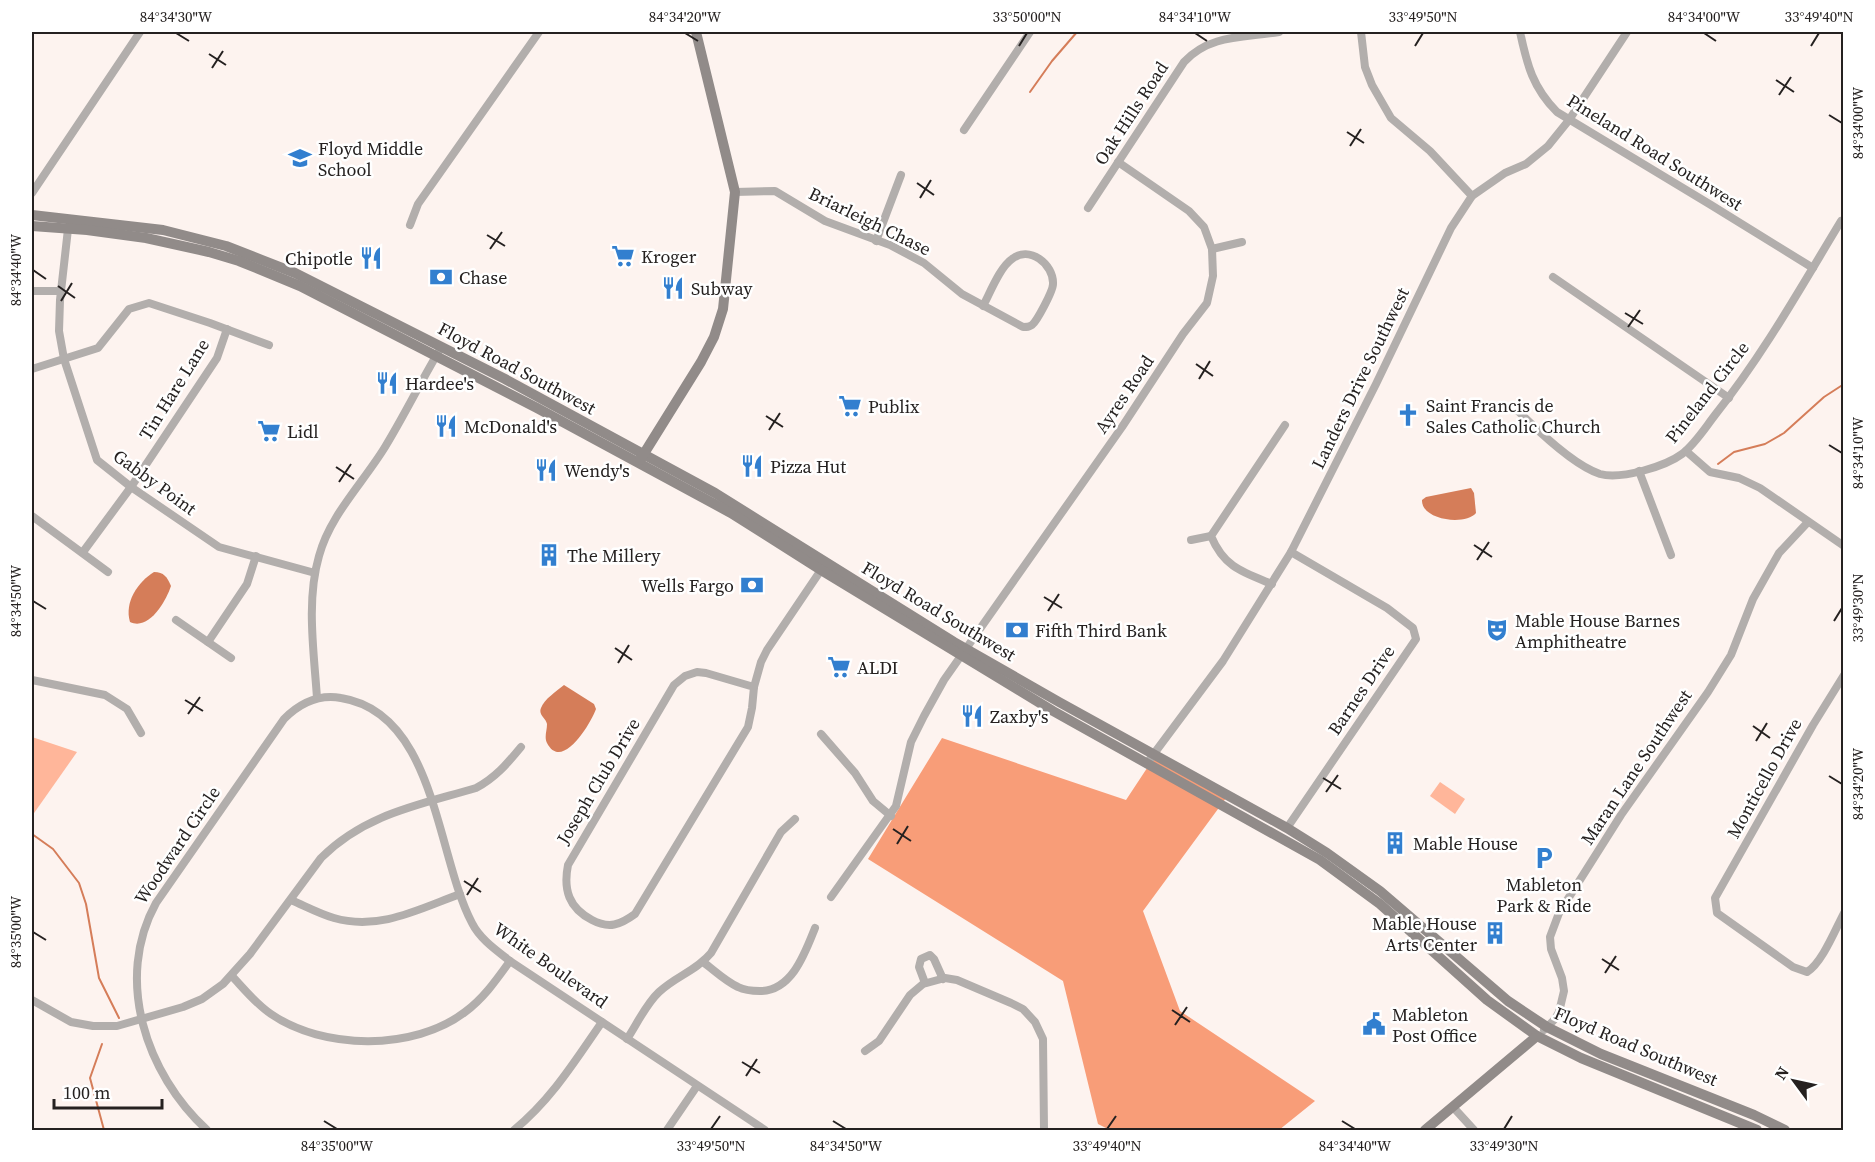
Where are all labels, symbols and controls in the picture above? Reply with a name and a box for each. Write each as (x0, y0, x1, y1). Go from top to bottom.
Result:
text: 84°34'30"W (140, 6, 213, 27)
text: 84°34'20"W (649, 6, 722, 27)
text: 33°50'00"N (992, 6, 1062, 27)
text: 84°34'10"W (1159, 6, 1232, 27)
text: 33°49'50"N (1388, 6, 1458, 27)
text: 84°34'00"W (1668, 6, 1741, 27)
text: 33°49'40"N (1784, 6, 1854, 27)
street label: Oak Hills Road (1088, 56, 1174, 170)
text: 84°34'00"W (1847, 86, 1868, 159)
street label: Pineland Road Southwest (1563, 88, 1748, 216)
place label: Floyd Middle School (318, 136, 423, 182)
school or university icon: Floyd Middle School (287, 145, 313, 171)
street label: Briarleigh Chase (805, 181, 935, 261)
text: 84°34'40"W (5, 233, 26, 306)
supermarket icon: Kroger (610, 243, 636, 269)
place label: Kroger (641, 244, 697, 269)
restaurant icon: Chipotle (358, 245, 384, 271)
place label: Chipotle (285, 246, 353, 271)
bank icon: Chase (428, 264, 454, 290)
place label: Chase (459, 265, 507, 290)
restaurant icon: Subway (660, 275, 686, 301)
place label: Subway (691, 276, 753, 301)
street label: Landers Drive Southwest (1305, 283, 1415, 473)
street label: Floyd Road Southwest (434, 316, 600, 420)
street label: Tin Hare Lane (133, 334, 215, 444)
street label: Pineland Circle (1659, 336, 1755, 448)
street label: Ayres Road (1089, 350, 1159, 438)
restaurant icon: Hardee's (374, 370, 400, 396)
place label: Hardee's (405, 371, 474, 396)
supermarket icon: Publix (837, 393, 863, 419)
place label: Saint Francis de Sales Catholic Church (1426, 393, 1601, 439)
place label: Publix (868, 394, 920, 419)
church icon: Saint Francis de Sales Catholic Church (1395, 402, 1421, 428)
restaurant icon: McDonald's (433, 413, 459, 439)
place label: McDonald's (464, 414, 557, 439)
text: 84°34'10"W (1847, 416, 1868, 489)
supermarket icon: Lidl (256, 418, 282, 444)
place label: Lidl (287, 419, 319, 444)
street label: Gabby Point (108, 443, 202, 521)
restaurant icon: Pizza Hut (739, 453, 765, 479)
place label: Pizza Hut (770, 454, 846, 479)
restaurant icon: Wendy's (533, 457, 559, 483)
place label: Wendy's (564, 458, 630, 483)
building icon: The Millery (536, 542, 562, 568)
place label: The Millery (567, 543, 661, 568)
street label: Floyd Road Southwest (857, 555, 1021, 667)
text: 84°34'50"W (5, 564, 26, 637)
bank icon: Wells Fargo (739, 572, 765, 598)
place label: Wells Fargo (641, 573, 734, 598)
text: 33°49'30"N (1847, 573, 1868, 643)
place label: Mable House Barnes Amphitheatre (1515, 608, 1680, 654)
bank icon: Fifth Third Bank (1004, 617, 1030, 643)
theatre icon: Mable House Barnes Amphitheatre (1484, 617, 1510, 643)
place label: Fifth Third Bank (1035, 618, 1167, 643)
street label: Barnes Drive (1322, 640, 1400, 740)
supermarket icon: ALDI (826, 654, 852, 680)
place label: ALDI (857, 655, 898, 680)
street label: Maran Lane Southwest (1575, 684, 1697, 850)
restaurant icon: Zaxby's (959, 703, 985, 729)
place label: Zaxby's (990, 704, 1049, 729)
street label: Joseph Club Drive (550, 713, 646, 850)
street label: Monticello Drive (1721, 713, 1807, 843)
text: 84°34'20"W (1847, 747, 1868, 820)
street label: Woodward Circle (128, 781, 226, 909)
building icon: Mable House (1382, 830, 1408, 856)
place label: Mable House (1413, 831, 1518, 856)
parking icon: Mableton Park & Ride (1531, 845, 1557, 871)
place label: Mableton Park & Ride (1497, 872, 1591, 918)
text: 84°35'00"W (5, 895, 26, 968)
place label: Mable House Arts Center (1372, 911, 1477, 957)
street label: White Boulevard (489, 916, 613, 1014)
building icon: Mable House Arts Center (1482, 920, 1508, 946)
street label: Floyd Road Southwest (1550, 1000, 1722, 1092)
place label: Mableton Post Office (1392, 1002, 1477, 1048)
public building icon: Mableton Post Office (1361, 1011, 1387, 1037)
north arrow (1764, 1051, 1824, 1111)
text: N (1769, 1062, 1794, 1084)
scale bar (54, 1072, 162, 1110)
text: 100 m (63, 1080, 110, 1105)
text: 84°35'00"W (301, 1135, 374, 1156)
text: 33°49'50"N (676, 1135, 746, 1156)
text: 84°34'50"W (810, 1135, 883, 1156)
text: 33°49'40"N (1072, 1135, 1142, 1156)
text: 84°34'40"W (1319, 1135, 1392, 1156)
text: 33°49'30"N (1469, 1135, 1539, 1156)

